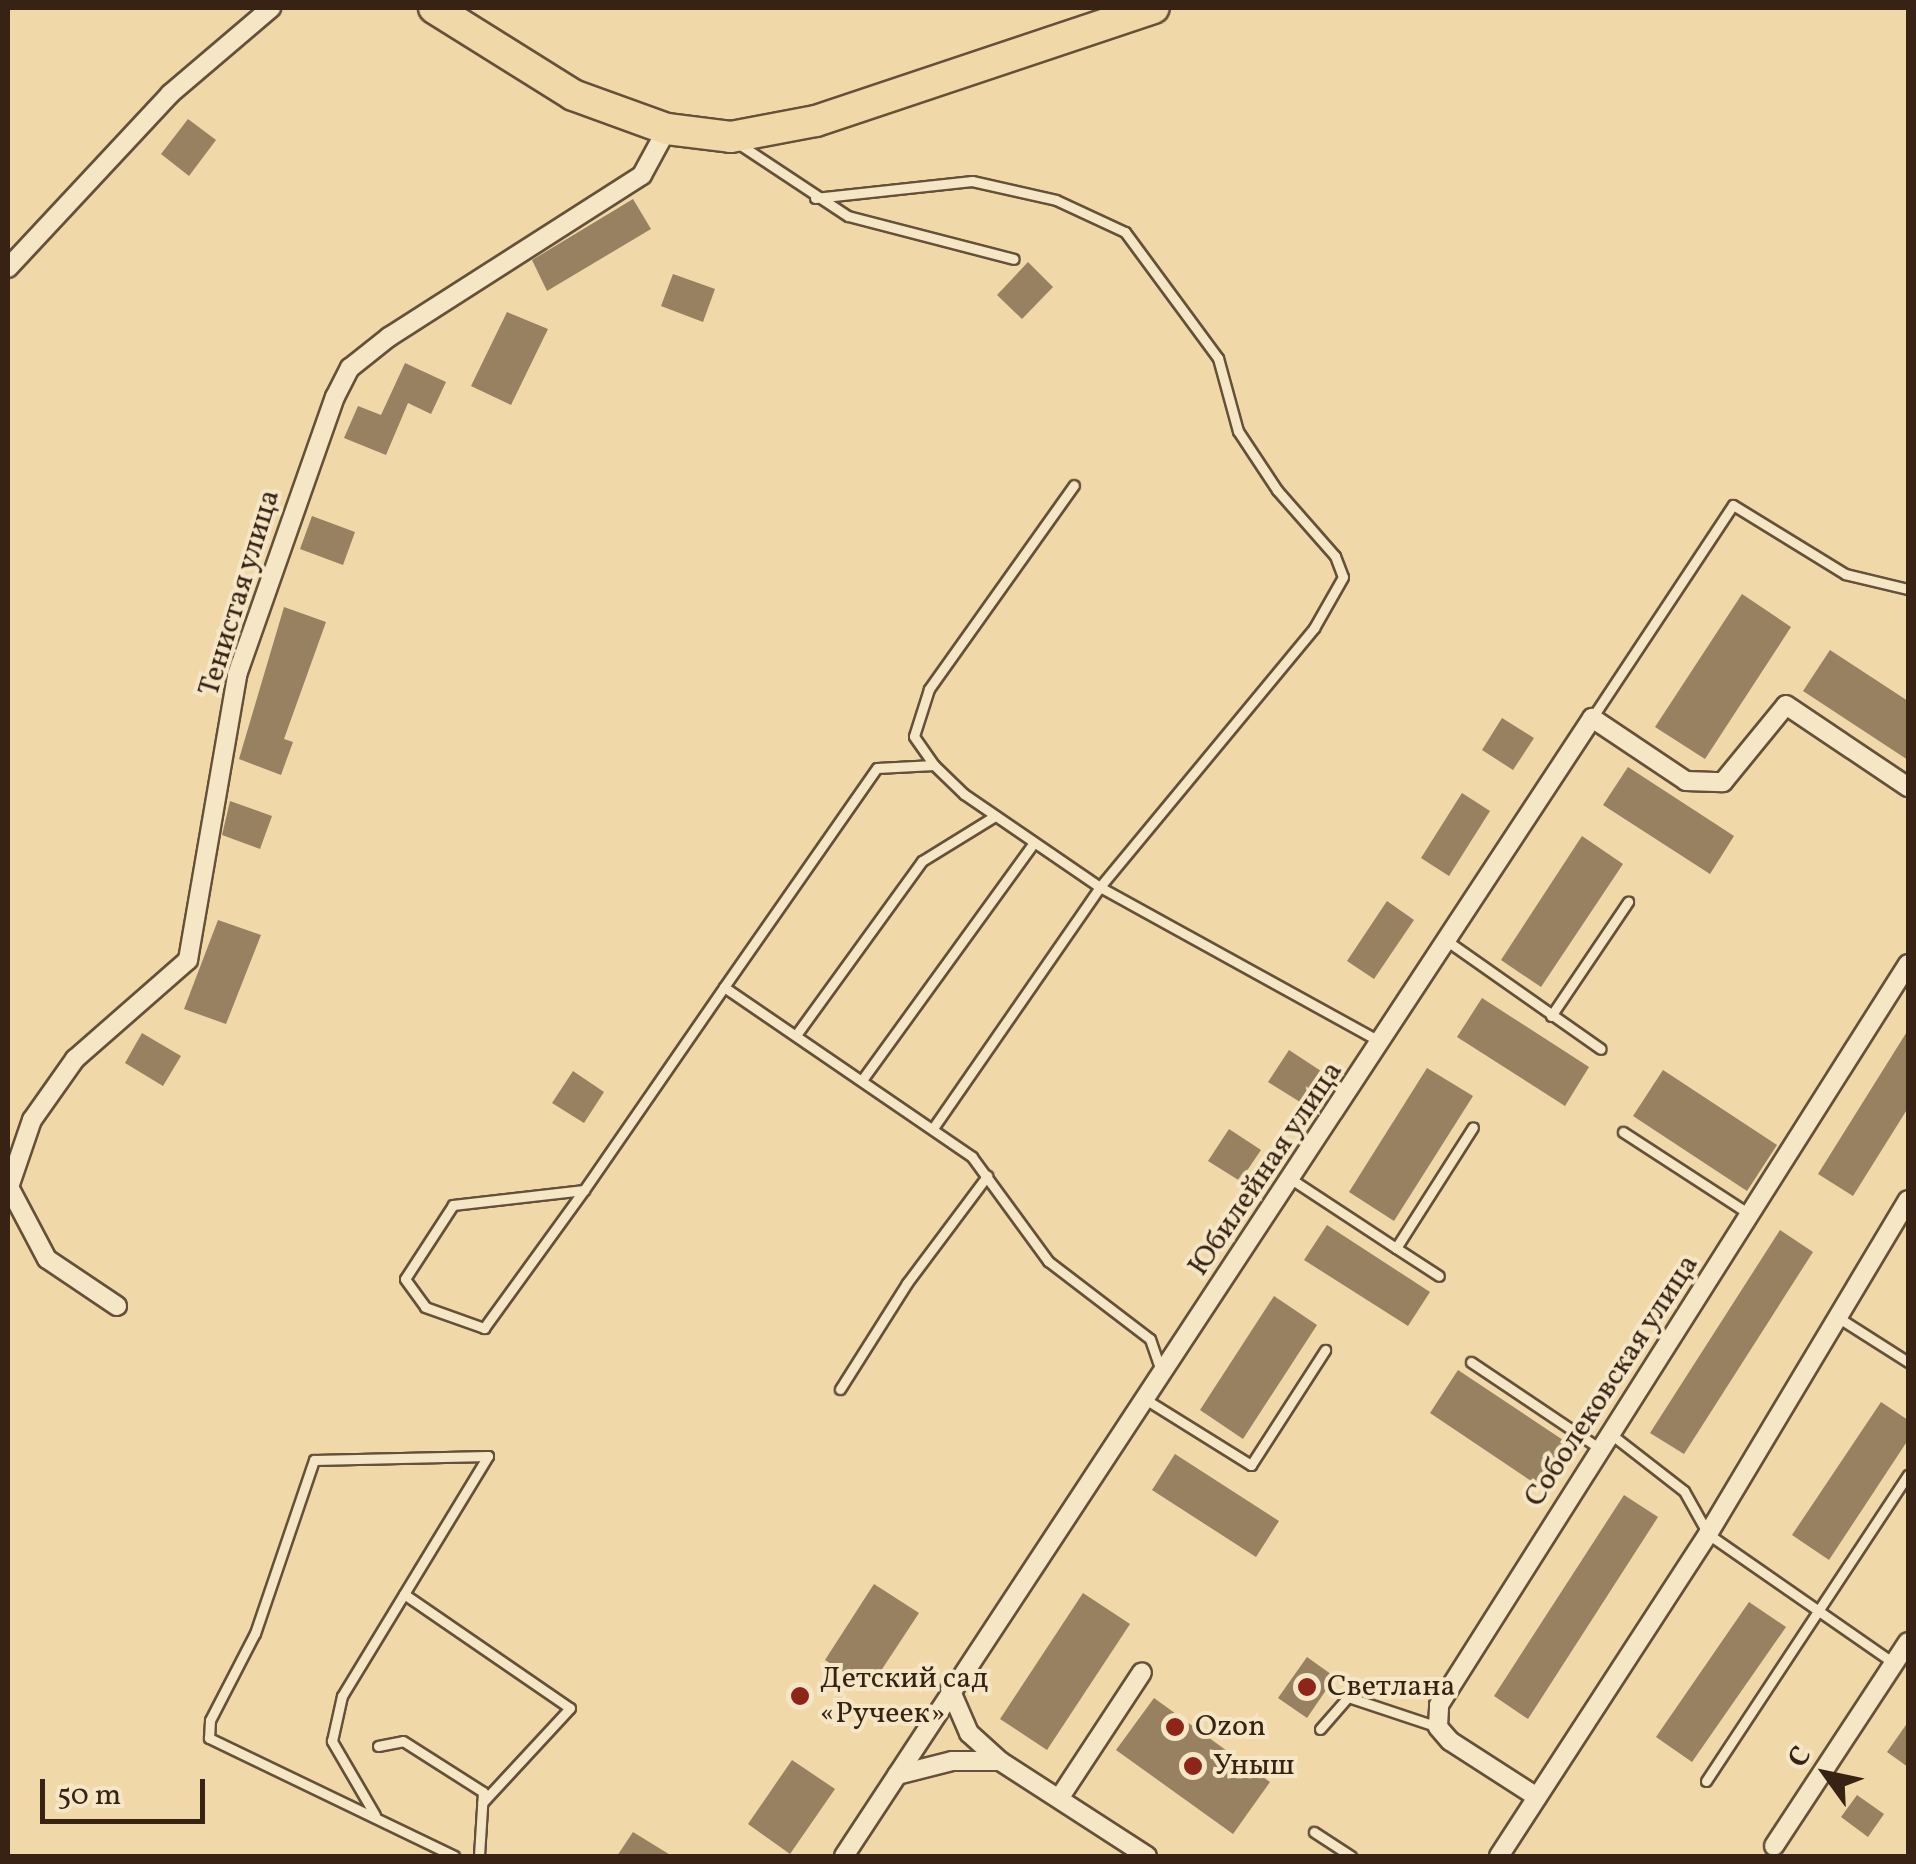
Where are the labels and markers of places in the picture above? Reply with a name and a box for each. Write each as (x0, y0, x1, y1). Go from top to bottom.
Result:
place label: Детский сад «Ручеек» (820, 1661, 988, 1732)
place label: Светлана (1327, 1669, 1455, 1705)
marker: Светлана (1296, 1676, 1318, 1698)
marker: Детский сад «Ручеек» (789, 1685, 811, 1707)
place label: Ozon (1195, 1709, 1266, 1745)
marker: Ozon (1164, 1716, 1186, 1738)
place label: Уныш (1213, 1748, 1295, 1784)
marker: Уныш (1182, 1755, 1204, 1777)

